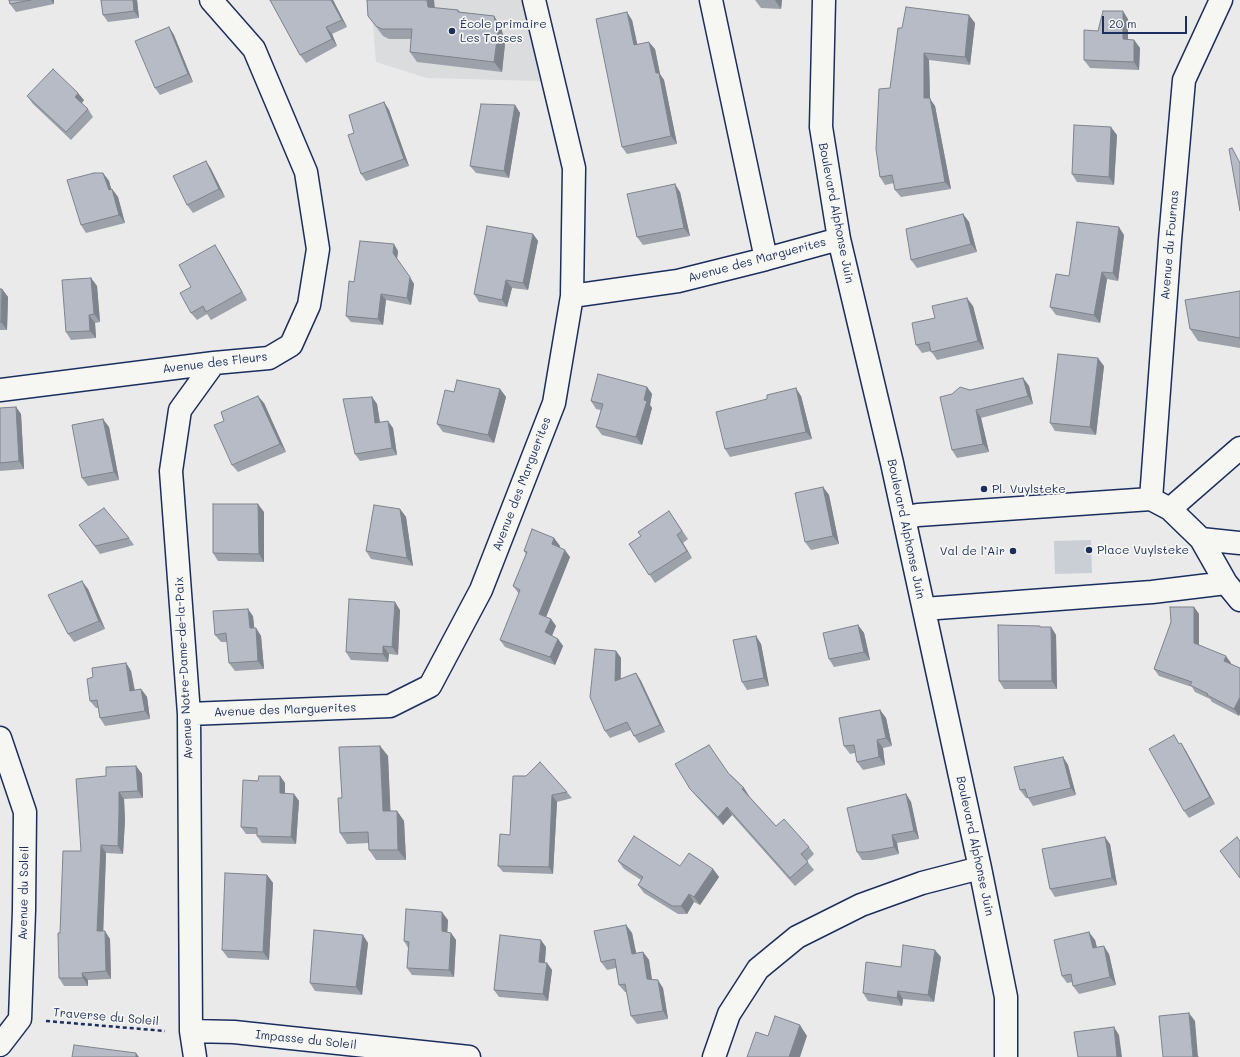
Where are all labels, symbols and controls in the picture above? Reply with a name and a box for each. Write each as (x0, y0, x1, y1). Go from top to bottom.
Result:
scale bar (1104, 8, 1189, 34)
text: 20 m (1109, 15, 1137, 31)
place label: École primaire Les Tasses (460, 17, 547, 45)
marker: École primaire Les Tasses (447, 26, 457, 36)
street label: Boulevard Alphonse Juin (815, 142, 857, 284)
street label: Avenue du Fournas (1158, 190, 1182, 300)
street label: Avenue des Marguerites (686, 235, 828, 285)
street label: Avenue des Fleurs (162, 349, 268, 377)
street label: Avenue des Marguerites (490, 415, 554, 553)
street label: Boulevard Alphonse Juin (884, 458, 928, 600)
place label: Pl. Vuylsteke (992, 482, 1066, 496)
marker: Pl. Vuylsteke (979, 484, 989, 494)
place label: Place Vuylsteke (1097, 543, 1189, 557)
place label: Val de l’Air (940, 544, 1005, 558)
marker: Place Vuylsteke (1084, 545, 1094, 555)
marker: Val de l’Air (1008, 546, 1018, 556)
street label: Avenue Notre-Dame-de-la-Paix (172, 576, 196, 760)
street label: Avenue des Marguerites (214, 700, 356, 720)
street label: Boulevard Alphonse Juin (953, 775, 997, 917)
street label: Avenue du Soleil (16, 846, 32, 940)
street label: Traverse du Soleil (53, 1005, 159, 1029)
street label: Impasse du Soleil (255, 1028, 357, 1052)

